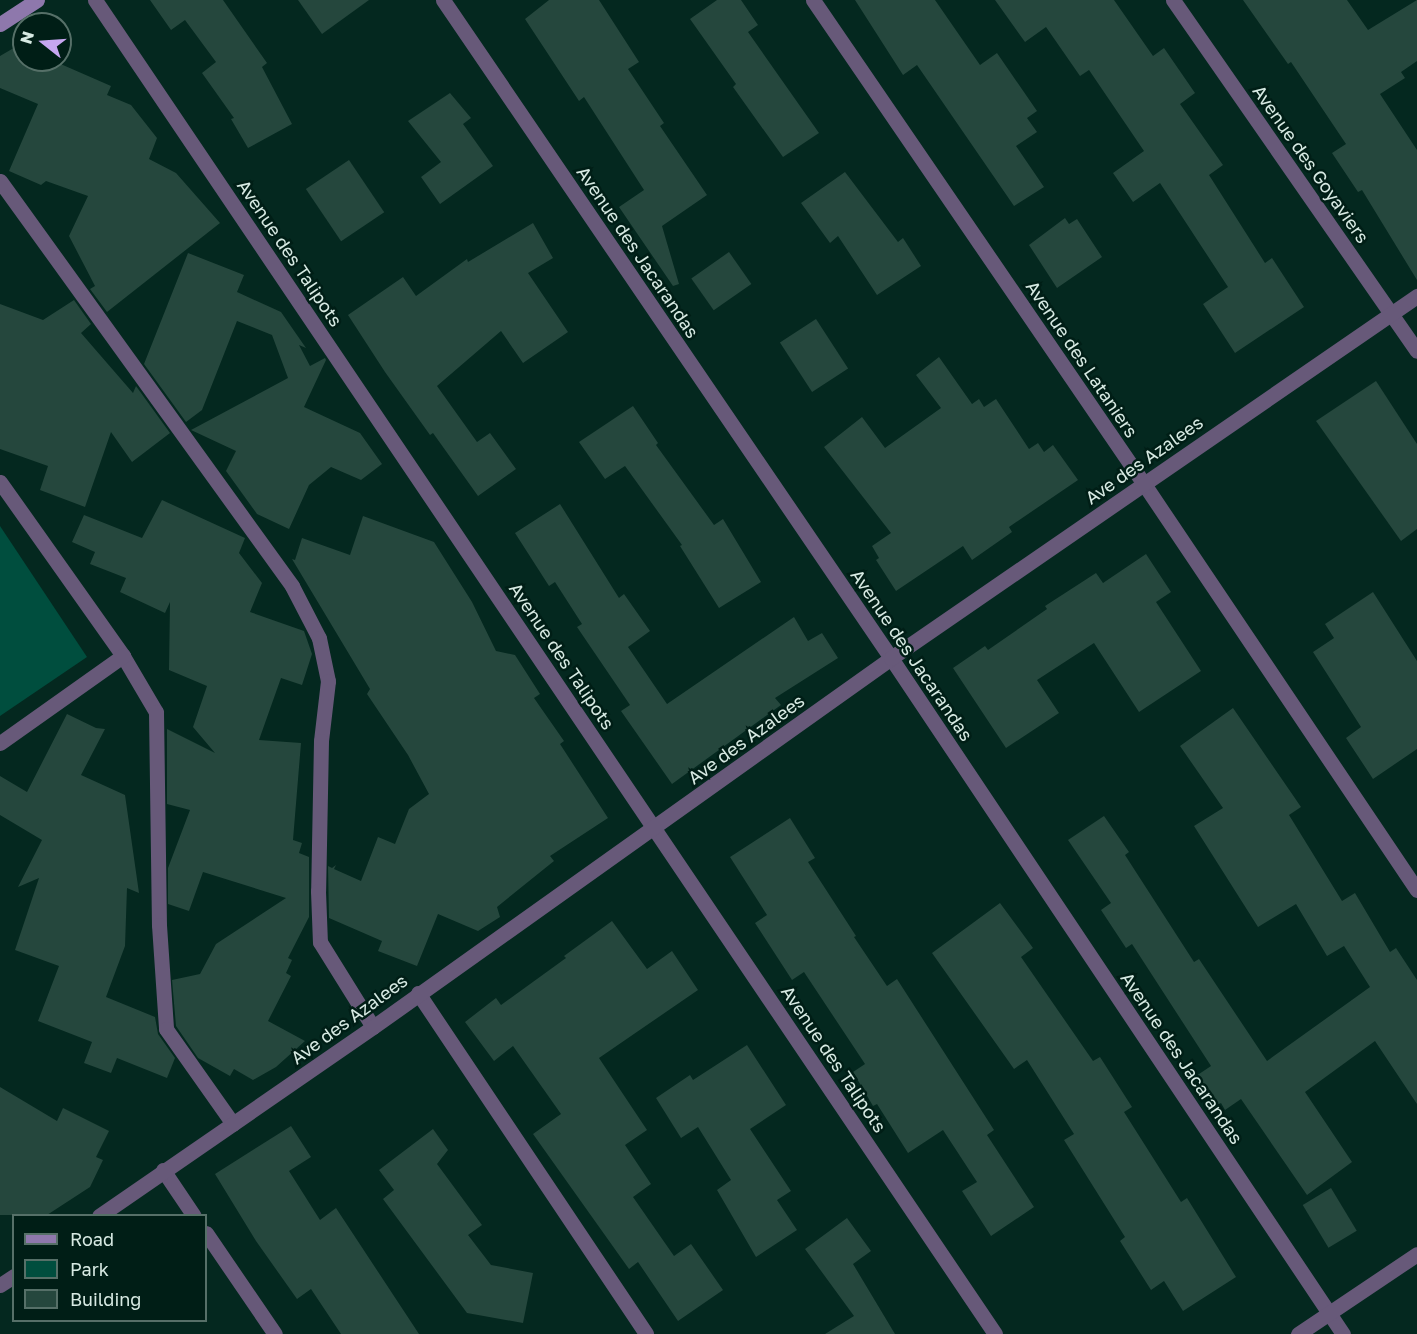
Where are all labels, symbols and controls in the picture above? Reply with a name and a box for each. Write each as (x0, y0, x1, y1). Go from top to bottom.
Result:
north arrow (12, 12, 72, 72)
text: N (15, 29, 38, 46)
street label: Avenue des Goyaviers (1248, 81, 1374, 247)
street label: Avenue des Jacarandas (572, 162, 704, 342)
street label: Avenue des Talipots (233, 175, 347, 331)
street label: Avenue des Lataniers (1022, 277, 1142, 441)
street label: Ave des Azalees (1081, 411, 1207, 509)
street label: Avenue des Jacarandas (846, 565, 978, 745)
street label: Avenue des Talipots (505, 578, 619, 734)
street label: Ave des Azalees (684, 689, 808, 789)
street label: Avenue des Jacarandas (1116, 968, 1248, 1148)
street label: Ave des Azalees (287, 969, 411, 1069)
street label: Avenue des Talipots (777, 981, 891, 1137)
legend (12, 1214, 207, 1322)
text: Road (70, 1228, 114, 1250)
text: Park (70, 1258, 109, 1280)
text: Building (70, 1288, 141, 1310)

